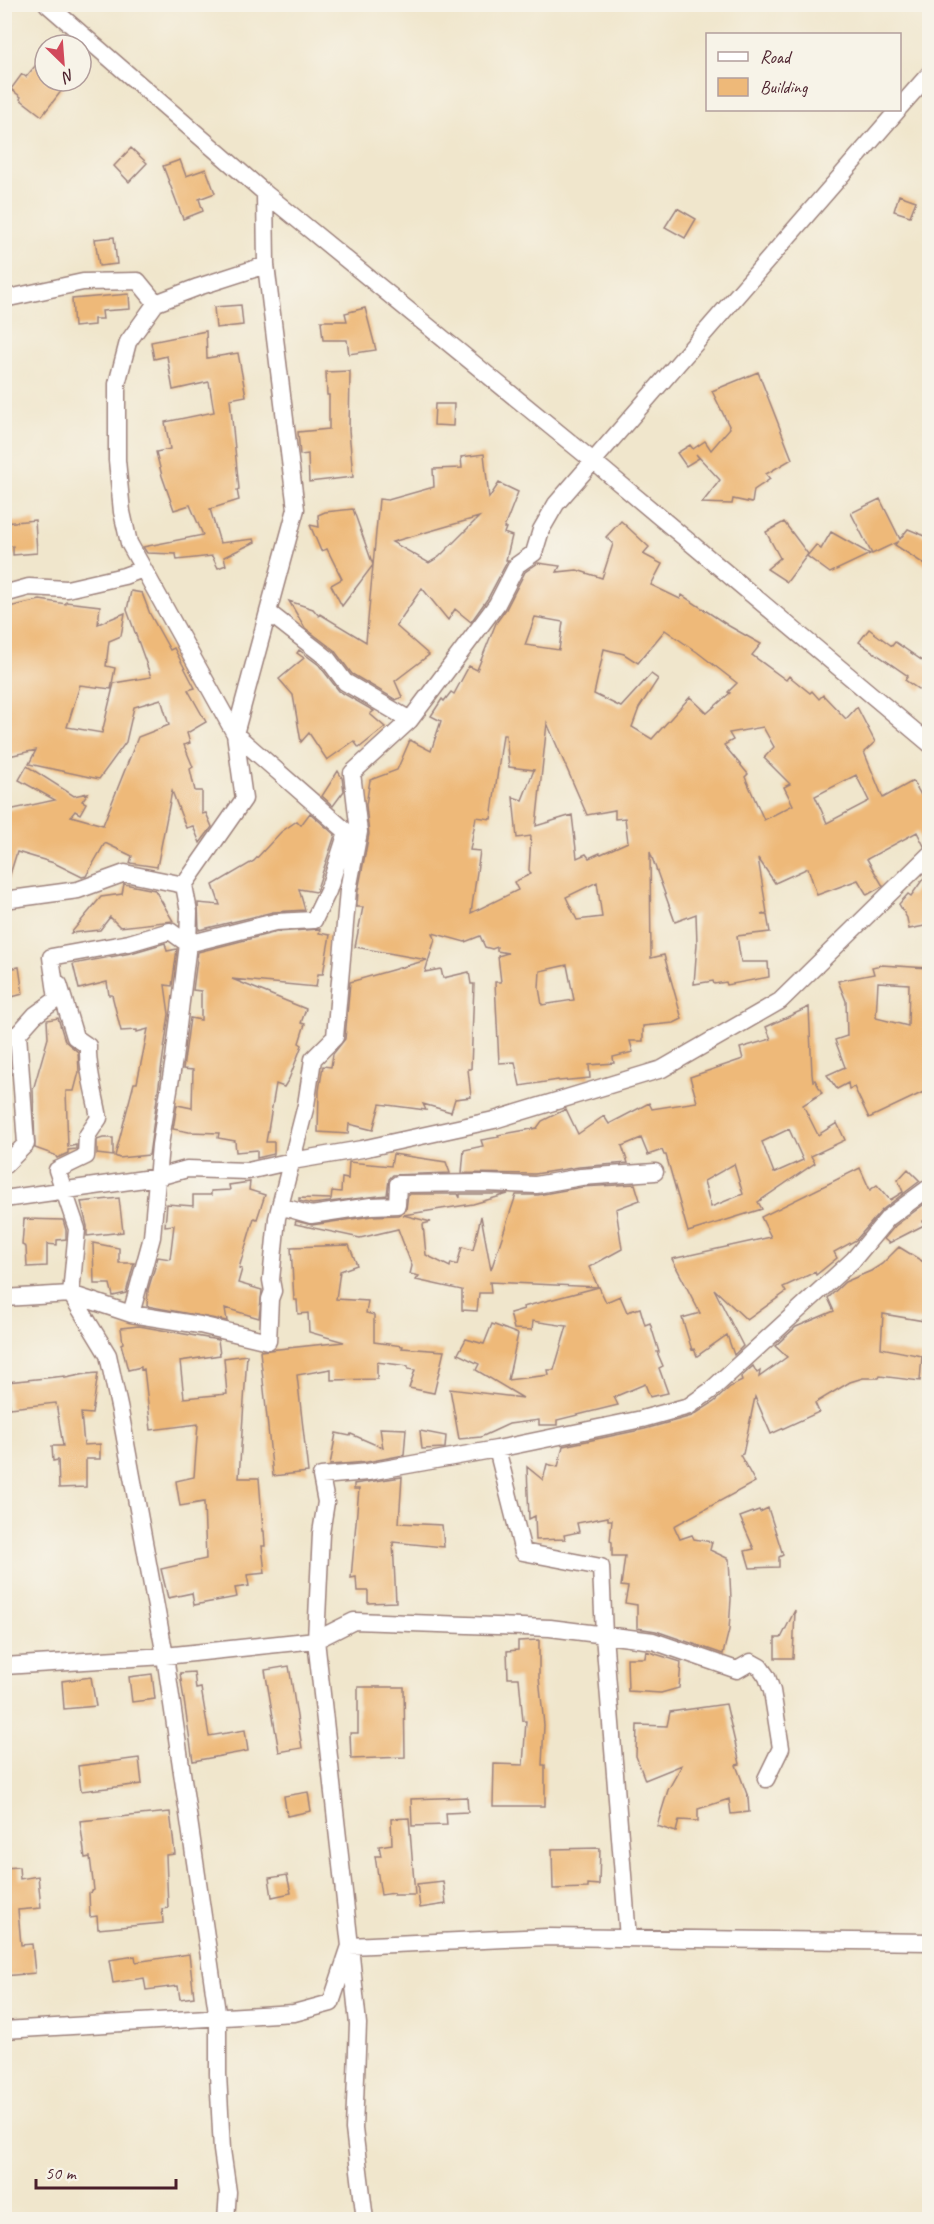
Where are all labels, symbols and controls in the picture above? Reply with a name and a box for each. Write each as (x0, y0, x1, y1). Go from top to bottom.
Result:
north arrow (33, 33, 93, 93)
legend (706, 33, 901, 111)
text: Road (760, 46, 793, 68)
text: N (57, 65, 78, 88)
text: Building (760, 76, 809, 98)
scale bar (36, 2152, 176, 2190)
text: 50 m (45, 2162, 78, 2184)

